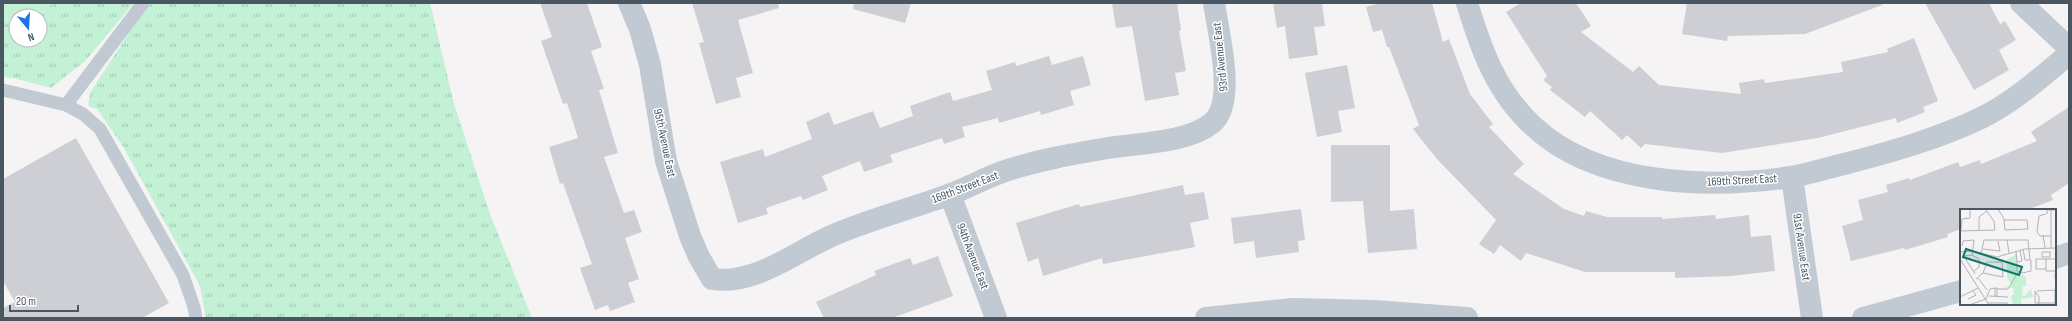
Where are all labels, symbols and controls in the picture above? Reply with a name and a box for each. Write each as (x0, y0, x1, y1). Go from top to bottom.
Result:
north arrow (8, 8, 48, 48)
street label: 93rd Avenue East (1209, 21, 1232, 92)
text: N (26, 30, 36, 44)
street label: 95th Avenue East (650, 108, 679, 179)
street label: 169th Street East (930, 168, 1001, 207)
street label: 169th Street East (1707, 171, 1778, 190)
inset map (1960, 209, 2056, 305)
street label: 91st Avenue East (1789, 212, 1814, 282)
street label: 94th Avenue East (953, 221, 992, 292)
scale bar (10, 287, 78, 313)
text: 20 m (16, 294, 36, 309)

